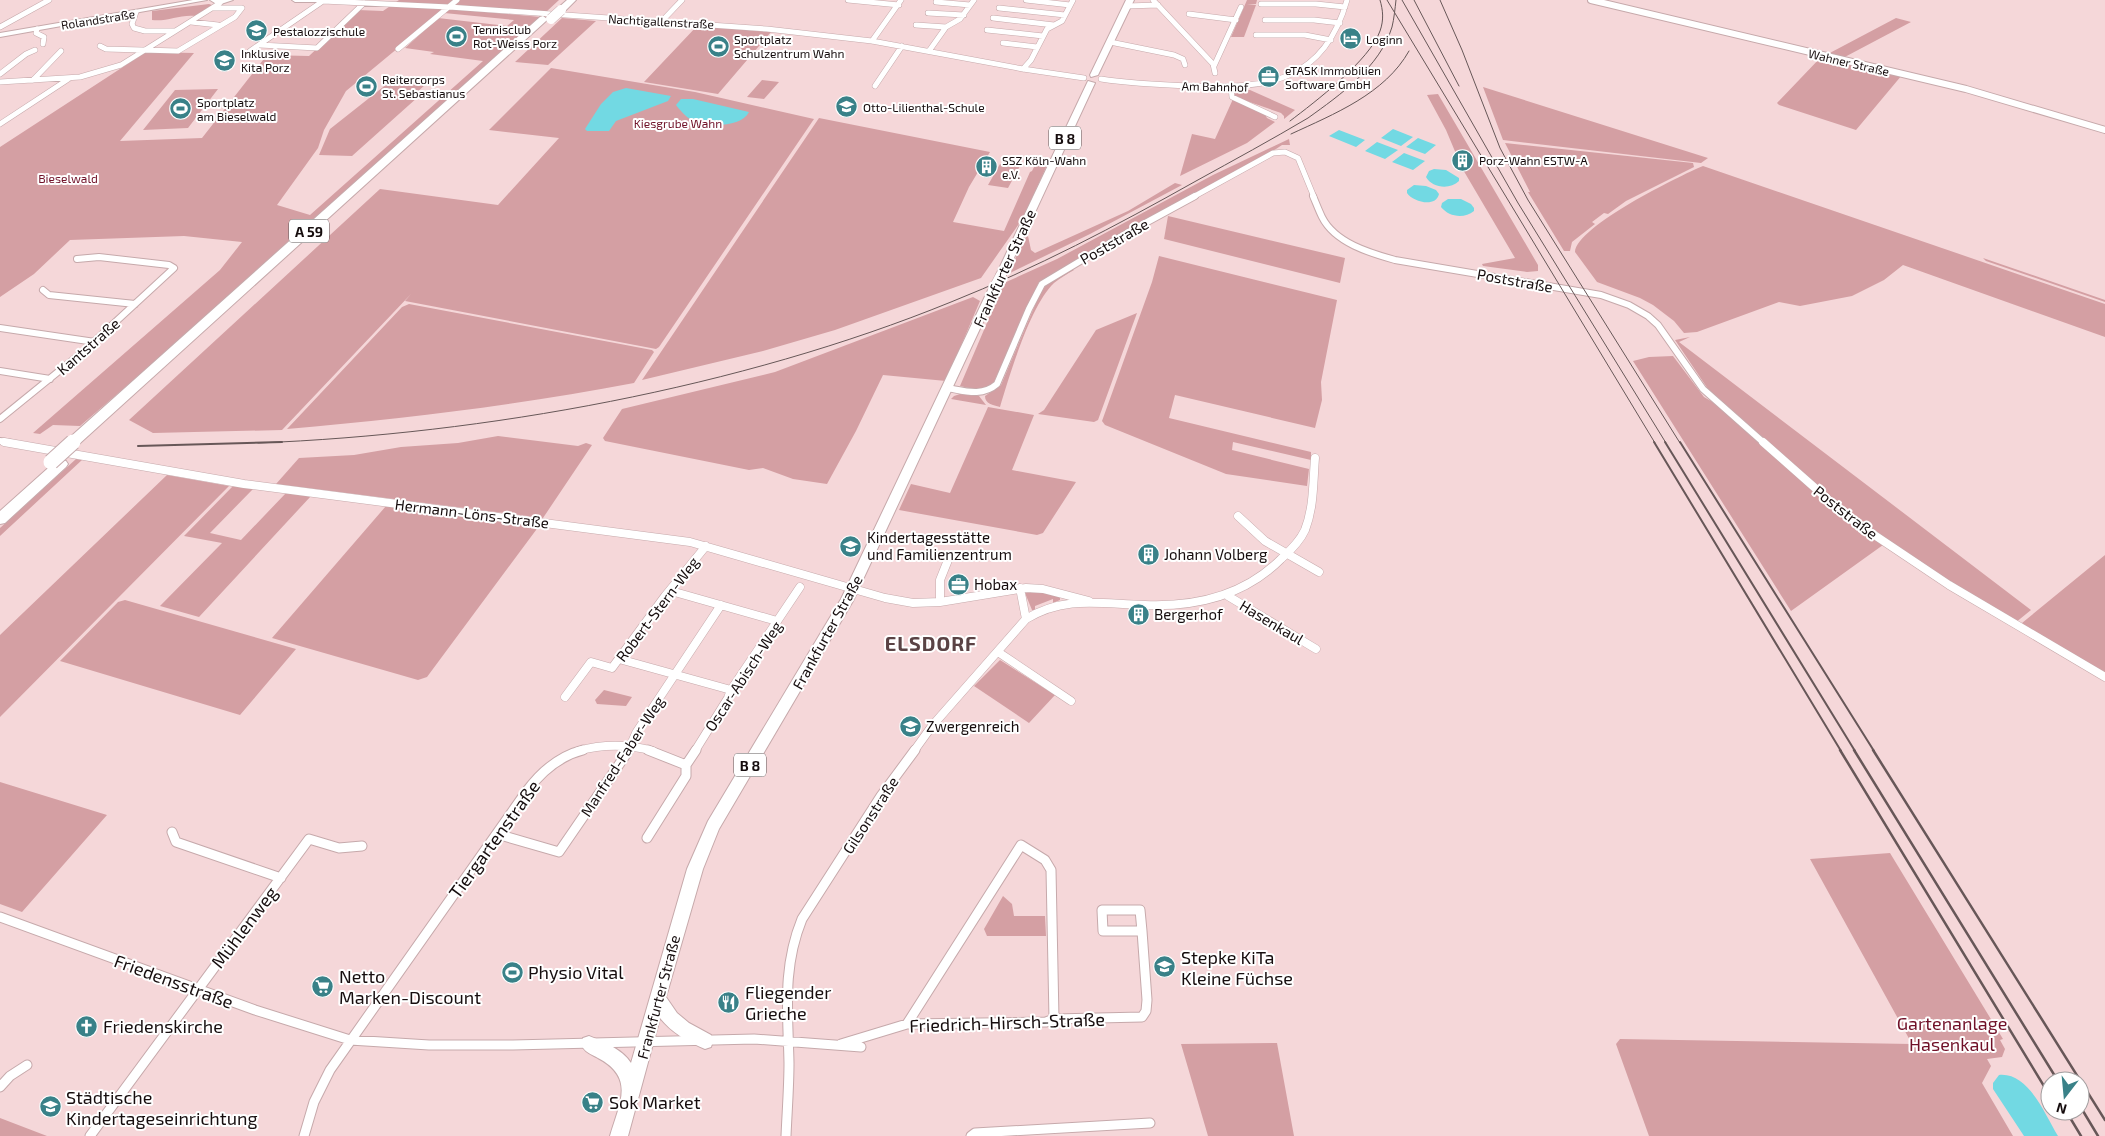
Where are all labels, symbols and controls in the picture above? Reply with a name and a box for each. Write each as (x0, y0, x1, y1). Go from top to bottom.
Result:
street label: Rolandstraße (60, 6, 136, 32)
street label: Nachtigallenstraße (608, 11, 714, 31)
school or university icon: Pestalozzischule (245, 19, 269, 43)
place label: Tennisclub Rot-Weiss Porz (473, 22, 557, 50)
place label: Pestalozzischule (273, 24, 365, 38)
sports icon: Tennisclub Rot-Weiss Porz (445, 24, 469, 48)
hotel icon: Loginn (1338, 27, 1362, 51)
place label: Sportplatz Schulzentrum Wahn (734, 32, 845, 60)
place label: Loginn (1366, 32, 1403, 46)
sports icon: Sportplatz Schulzentrum Wahn (706, 34, 730, 58)
place label: Inklusive Kita Porz (241, 46, 290, 74)
street label: Wahner Straße (1807, 46, 1891, 78)
school or university icon: Inklusive Kita Porz (213, 48, 237, 72)
place label: eTASK Immobilien Software GmbH (1285, 63, 1381, 91)
office icon: eTASK Immobilien Software GmbH (1257, 65, 1281, 89)
place label: Reitercorps St. Sebastianus (382, 72, 465, 100)
sports icon: Reitercorps St. Sebastianus (354, 74, 378, 98)
street label: Am Bahnhof (1181, 78, 1249, 94)
place label: Sportplatz am Bieselwald (197, 95, 276, 123)
school or university icon: Otto-Lilienthal-Schule (835, 95, 859, 119)
sports icon: Sportplatz am Bieselwald (169, 97, 193, 121)
place label: Otto-Lilienthal-Schule (863, 100, 985, 114)
park label: Kiesgrube Wahn (634, 116, 722, 130)
road number: B 8 (1049, 126, 1081, 150)
building icon: Porz-Wahn ESTW-A (1451, 148, 1475, 172)
place label: SSZ Köln-Wahn e.V. (1002, 153, 1086, 181)
place label: Porz-Wahn ESTW-A (1479, 153, 1588, 167)
building icon: SSZ Köln-Wahn e.V. (974, 155, 998, 179)
park label: Bieselwald (38, 171, 98, 185)
street label: Frankfurter Straße (969, 206, 1039, 330)
street label: Poststraße (1076, 214, 1152, 268)
road number: A 59 (289, 220, 329, 242)
street label: Poststraße (1476, 265, 1554, 295)
street label: Kantstraße (53, 314, 123, 378)
street label: Poststraße (1810, 481, 1882, 543)
street label: Hermann-Löns-Straße (394, 495, 550, 531)
place label: Kindertagesstätte und Familienzentrum (867, 528, 1012, 563)
school or university icon: Kindertagesstätte und Familienzentrum (839, 534, 863, 558)
building icon: Johann Volberg (1136, 542, 1160, 566)
place label: Johann Volberg (1164, 545, 1268, 563)
street label: Robert-Stern-Weg (612, 553, 703, 665)
street label: Frankfurter Straße (788, 572, 866, 692)
office icon: Hobax (946, 572, 970, 596)
place label: Hobax (974, 575, 1017, 593)
street label: Hasenkaul (1237, 596, 1308, 648)
building icon: Bergerhof (1126, 602, 1150, 626)
place label: Bergerhof (1154, 605, 1223, 623)
street label: Oscar-Abisch-Weg (701, 617, 786, 734)
district label: ELSDORF (885, 631, 977, 655)
street label: Manfred-Faber-Weg (576, 692, 668, 820)
school or university icon: Zwergenreich (898, 714, 922, 738)
place label: Zwergenreich (926, 717, 1019, 735)
road number: B 8 (734, 754, 766, 776)
street label: Gilsonstraße (838, 773, 902, 857)
street label: Tiergartenstraße (444, 776, 544, 902)
street label: Mühlenweg (206, 882, 282, 972)
street label: Frankfurter Straße (633, 933, 683, 1061)
place label: Stepke KiTa Kleine Füchse (1181, 946, 1293, 989)
street label: Friedensstraße (111, 949, 237, 1013)
school or university icon: Stepke KiTa Kleine Füchse (1153, 955, 1177, 979)
sports icon: Physio Vital (500, 960, 524, 984)
place label: Physio Vital (528, 961, 624, 983)
place label: Netto Marken-Discount (339, 965, 481, 1008)
supermarket icon: Netto Marken-Discount (311, 974, 335, 998)
place label: Fliegender Grieche (745, 981, 831, 1024)
restaurant icon: Fliegender Grieche (717, 990, 741, 1014)
street label: Friedrich-Hirsch-Straße (909, 1008, 1105, 1036)
park label: Gartenanlage Hasenkaul (1897, 1012, 2007, 1055)
church icon: Friedenskirche (75, 1014, 99, 1038)
place label: Friedenskirche (103, 1015, 223, 1037)
north arrow (2040, 1071, 2090, 1121)
place label: Städtische Kindertageseinrichtung (66, 1086, 257, 1129)
supermarket icon: Sok Market (581, 1090, 605, 1114)
place label: Sok Market (609, 1091, 701, 1113)
school or university icon: Städtische Kindertageseinrichtung (38, 1095, 62, 1119)
text: N (2054, 1099, 2068, 1119)

